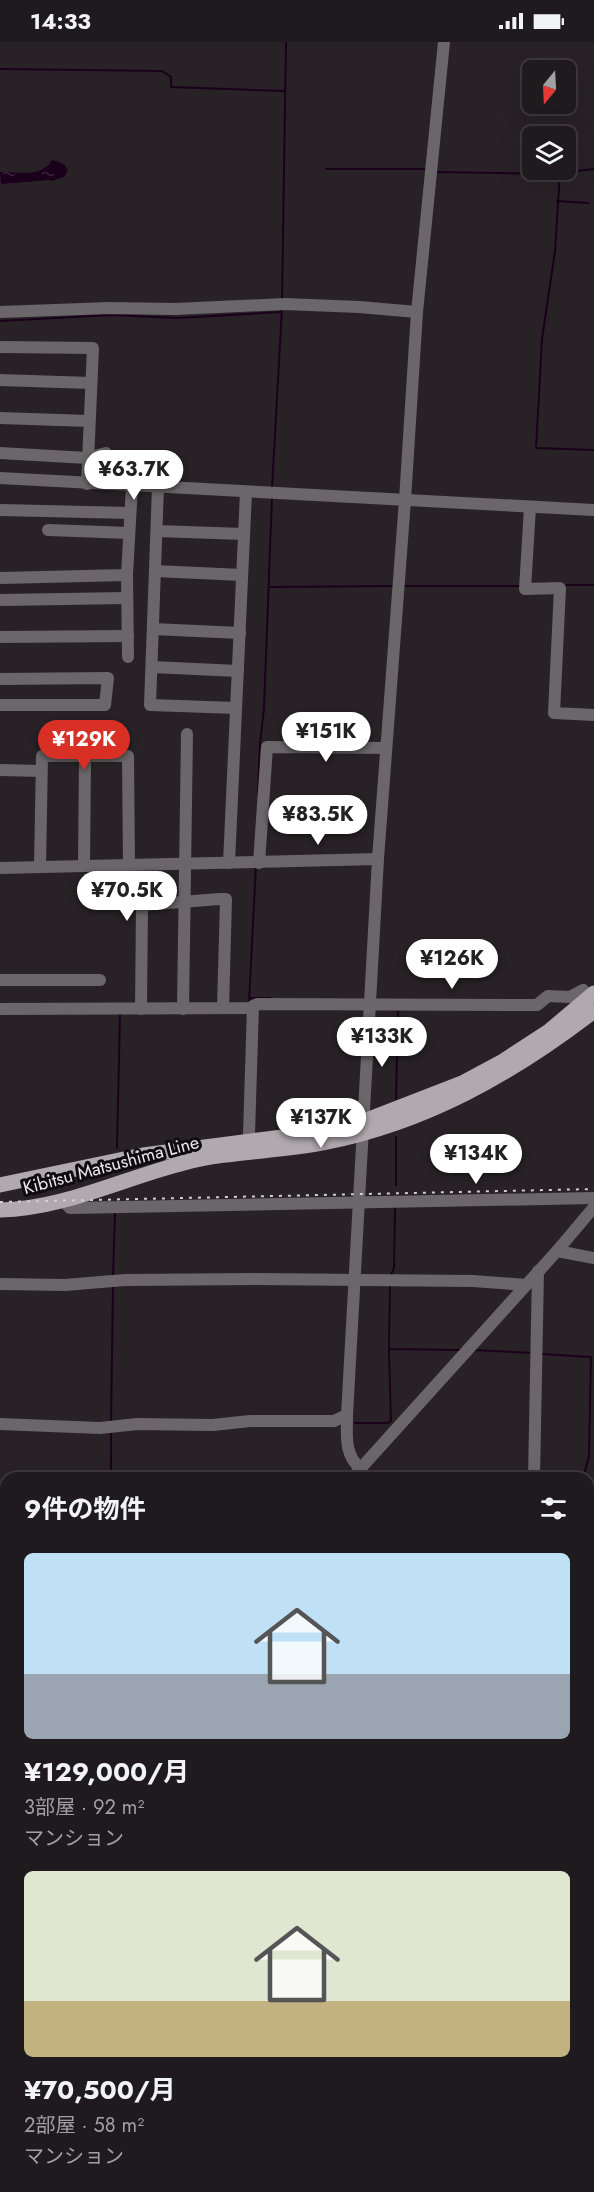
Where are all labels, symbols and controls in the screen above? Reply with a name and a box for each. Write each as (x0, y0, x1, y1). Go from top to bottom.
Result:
text: 14:33 (30, 5, 91, 37)
north arrow (522, 60, 576, 114)
map controls (522, 60, 576, 180)
button: layers (522, 126, 576, 180)
pin: ¥63.7K (85, 450, 183, 501)
text: ¥63.7K (98, 455, 170, 484)
pin: ¥151K (284, 712, 368, 763)
text: ¥151K (296, 717, 356, 746)
pin: ¥129K (42, 720, 126, 771)
text: ¥129K (52, 725, 116, 754)
pin: ¥83.5K (269, 795, 367, 846)
text: ¥83.5K (282, 800, 354, 829)
pin: ¥70.5K (78, 871, 176, 922)
text: ¥70.5K (91, 876, 163, 905)
pin: ¥126K (410, 939, 494, 990)
text: ¥126K (420, 944, 484, 973)
pin: ¥133K (340, 1017, 424, 1068)
text: ¥133K (351, 1022, 413, 1051)
pin: ¥137K (279, 1098, 363, 1149)
text: ¥137K (290, 1103, 352, 1132)
street label: Kibitsu Matsushima Line (20, 1129, 202, 1201)
pin: ¥134K (434, 1134, 518, 1185)
text: ¥134K (444, 1139, 508, 1168)
text: 9件の物件 (24, 1490, 145, 1528)
icon: filters (537, 1492, 570, 1525)
icon: home (243, 1592, 351, 1700)
text: ¥129,000/月 (24, 1753, 189, 1791)
text: 3部屋 · 92 m² (24, 1793, 144, 1822)
text: マンション (24, 1824, 124, 1853)
icon: home (243, 1910, 351, 2018)
text: ¥70,500/月 (24, 2071, 176, 2109)
text: 2部屋 · 58 m² (24, 2111, 144, 2140)
text: マンション (24, 2142, 124, 2171)

